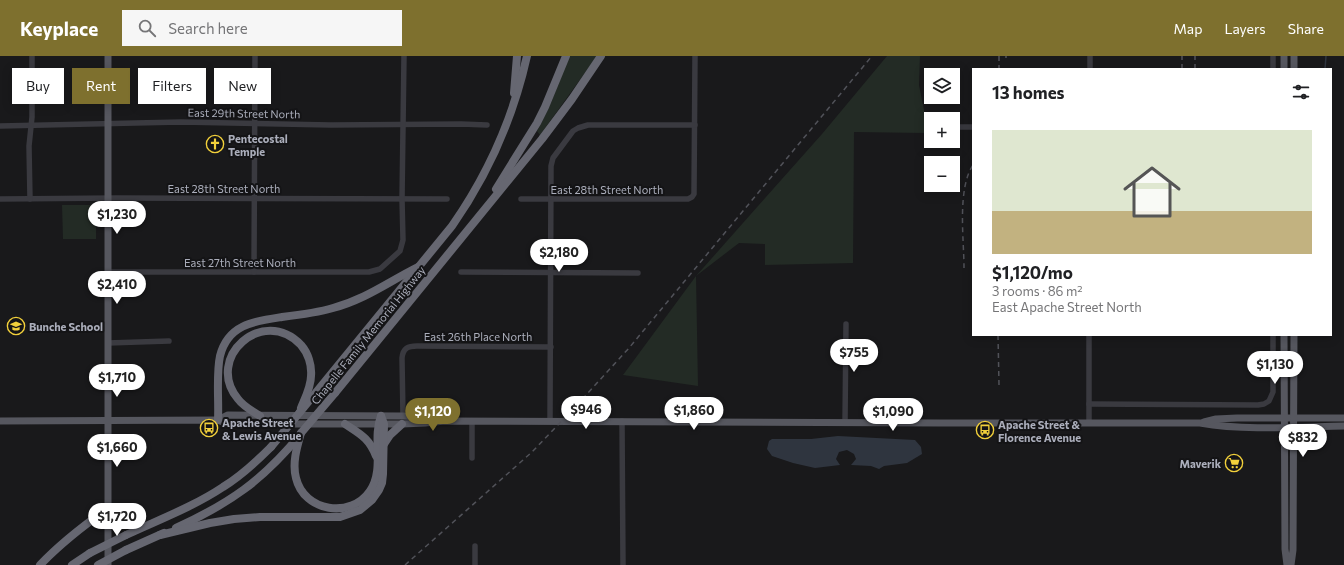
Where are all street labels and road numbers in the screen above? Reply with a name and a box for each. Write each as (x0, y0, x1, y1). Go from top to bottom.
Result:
street label: East 29th Street North (187, 106, 301, 120)
street label: East 28th Street North (168, 182, 280, 195)
street label: East 28th Street North (551, 183, 663, 196)
street label: East 27th Street North (184, 256, 296, 269)
street label: Chapelle Family Memorial Highway (308, 263, 428, 407)
street label: East 26th Place North (424, 330, 532, 343)

